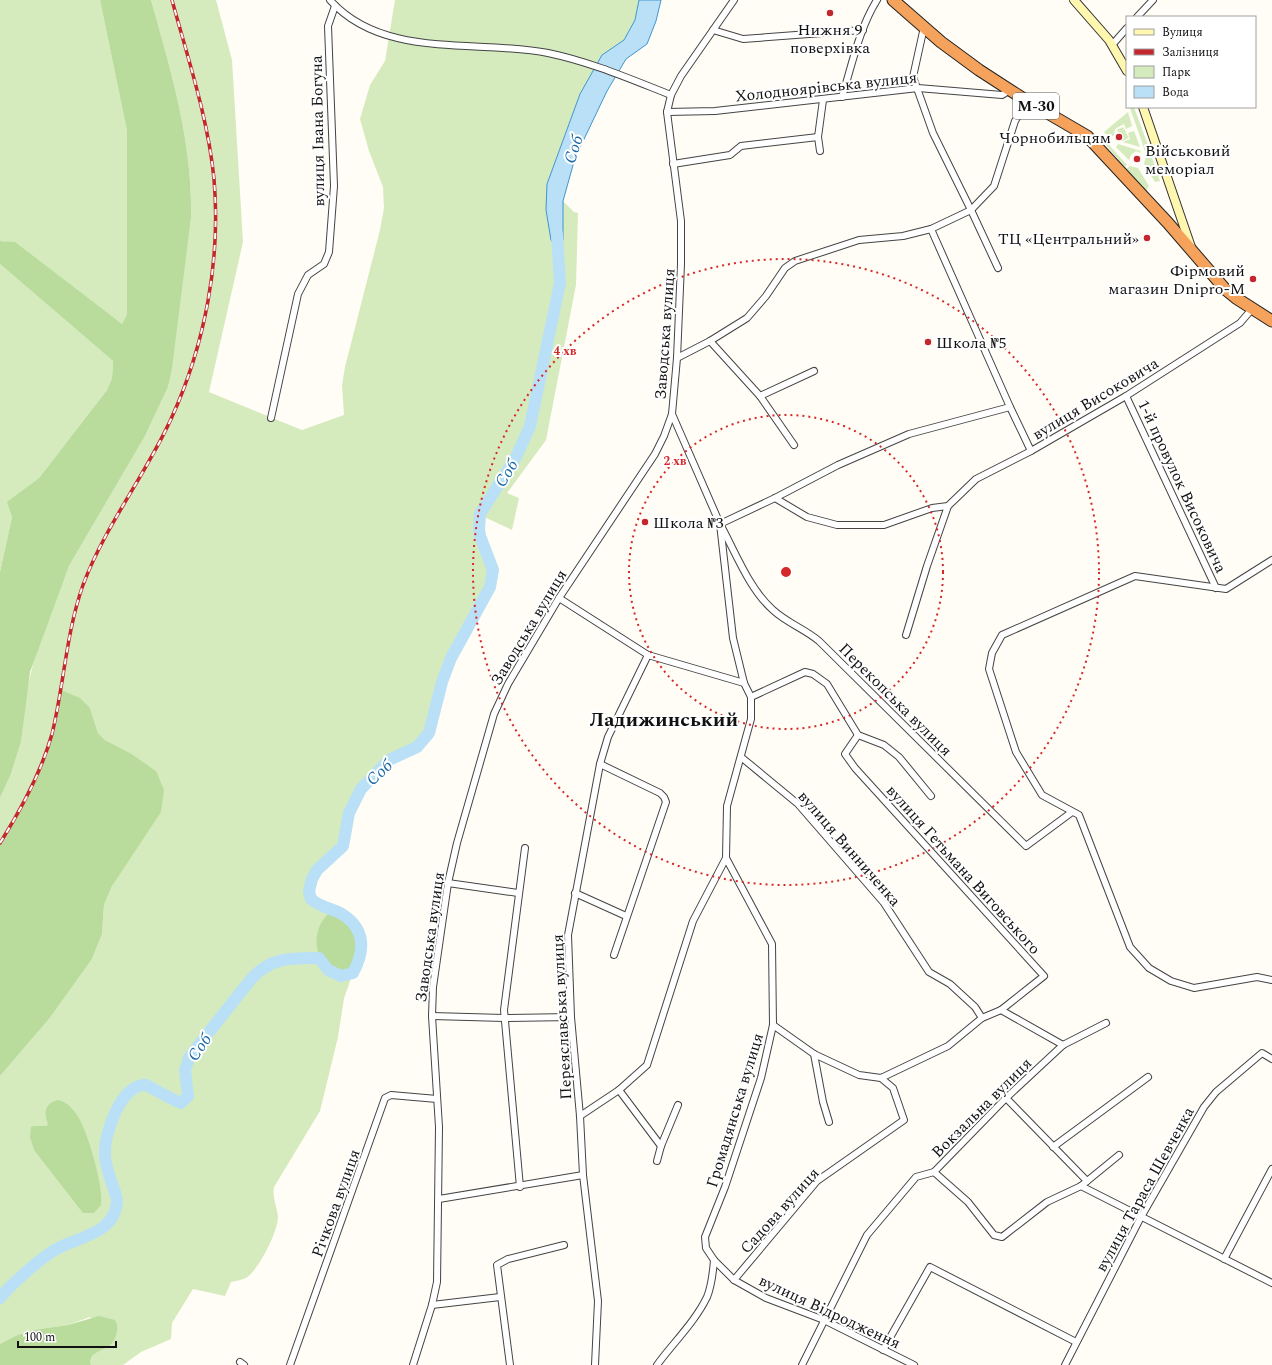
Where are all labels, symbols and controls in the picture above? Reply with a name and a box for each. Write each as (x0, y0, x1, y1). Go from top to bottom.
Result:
marker: Нижня 9 поверхівка (825, 8, 835, 18)
legend (1126, 16, 1256, 108)
place label: Нижня 9 поверхівка (790, 18, 870, 60)
text: Вулиця (1162, 23, 1203, 42)
text: Залізниця (1162, 43, 1219, 62)
street label: вулиця Івана Богуна (305, 55, 331, 207)
text: Парк (1162, 63, 1191, 82)
street label: Холодноярівська вулиця (734, 65, 918, 108)
text: Вода (1162, 83, 1189, 102)
road number: М-30 (1013, 93, 1059, 119)
place label: Чорнобильцям (999, 126, 1111, 150)
water label: Соб (557, 130, 591, 167)
marker: Чорнобильцям (1114, 132, 1124, 142)
place label: Військовий меморіал (1145, 139, 1230, 181)
marker: Військовий меморіал (1132, 154, 1142, 164)
place label: ТЦ «Центральний» (998, 227, 1139, 251)
marker: ТЦ «Центральний» (1142, 233, 1152, 243)
place label: Фірмовий магазин Dnipro-M (1108, 259, 1245, 301)
street label: Заводська вулиця (648, 268, 682, 401)
marker: Фірмовий магазин Dnipro-M (1248, 274, 1258, 284)
place label: Школа №5 (936, 331, 1007, 355)
marker: Школа №5 (923, 337, 933, 347)
text: 4 хв (554, 342, 577, 361)
street label: вулиця Високовича (1028, 351, 1163, 446)
street label: 1-й провулок Високовича (1131, 396, 1233, 577)
text: 2 хв (664, 452, 687, 471)
water label: Соб (488, 453, 526, 493)
place label: Школа №3 (653, 511, 724, 535)
marker: Школа №3 (640, 517, 650, 527)
street label: Заводська вулиця (485, 565, 573, 690)
centre of rings (779, 565, 793, 579)
street label: Перекопська вулиця (833, 638, 957, 762)
district label: Ладижинський (590, 705, 738, 735)
water label: Соб (360, 753, 400, 792)
street label: вулиця Гетьмана Виговського (880, 779, 1046, 960)
street label: вулиця Винниченка (792, 785, 907, 912)
street label: Заводська вулиця (409, 870, 451, 1004)
street label: Переяславська вулиця (546, 933, 578, 1100)
water label: Соб (181, 1027, 219, 1067)
street label: Громадянська вулиця (700, 1030, 770, 1191)
street label: Вокзальна вулиця (926, 1052, 1037, 1163)
street label: вулиця Тараса Шевченка (1089, 1102, 1200, 1276)
street label: Річкова вулиця (305, 1146, 367, 1261)
street label: Садова вулиця (734, 1162, 825, 1259)
street label: вулиця Відродження (755, 1269, 904, 1355)
scale bar (18, 1323, 116, 1349)
text: 100 m (24, 1328, 55, 1347)

